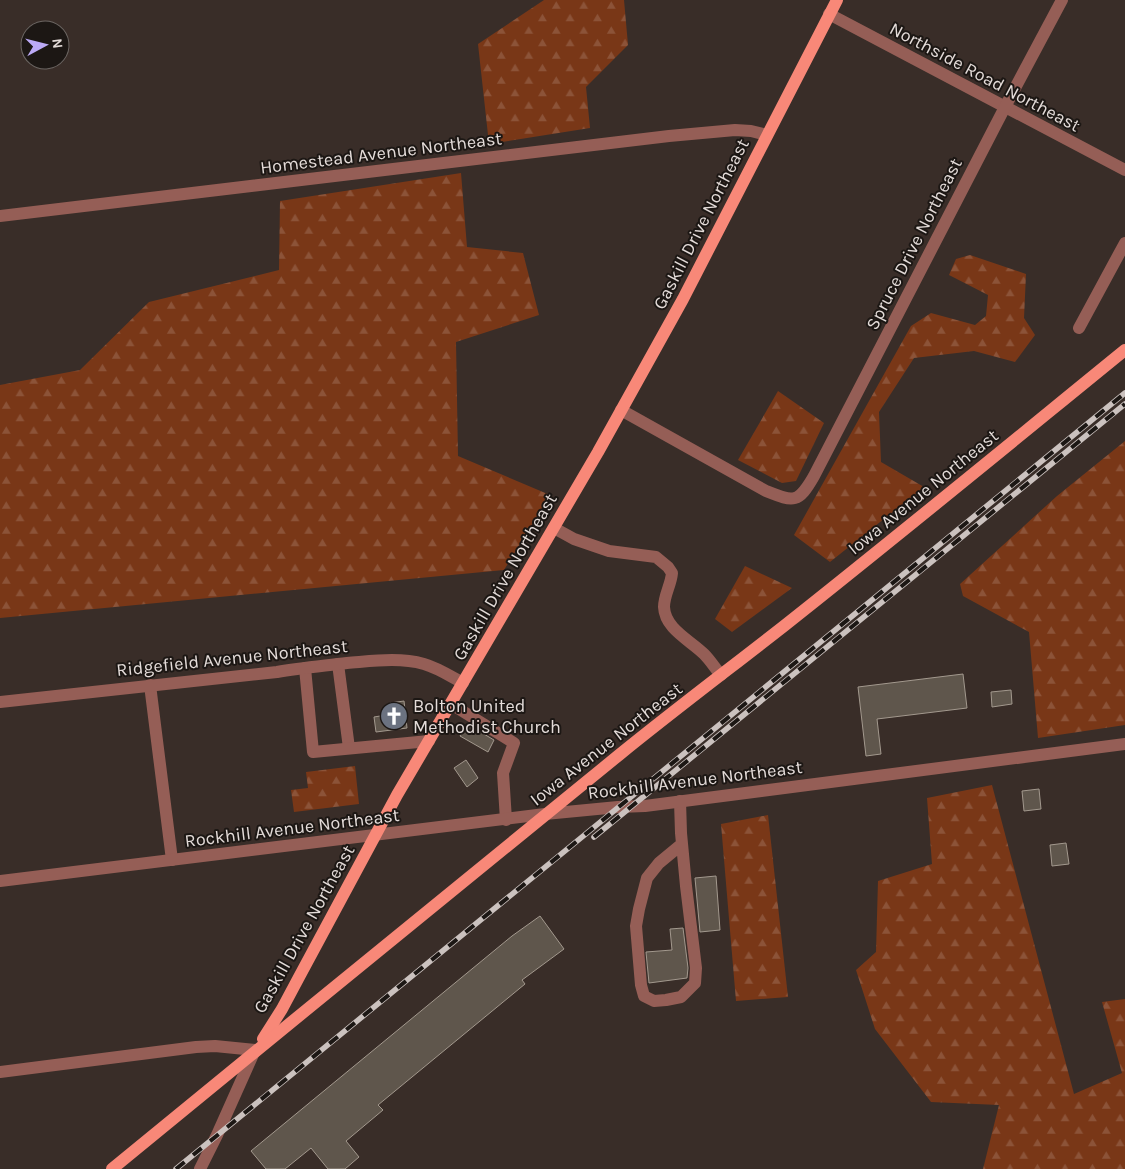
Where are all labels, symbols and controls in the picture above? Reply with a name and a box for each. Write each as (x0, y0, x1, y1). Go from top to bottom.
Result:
street label: Northside Road Northeast (886, 17, 1084, 137)
north arrow (20, 20, 70, 70)
text: N (48, 37, 66, 49)
street label: Homestead Avenue Northeast (259, 127, 503, 179)
street label: Gaskill Drive Northeast (648, 135, 754, 313)
street label: Spruce Drive Northeast (861, 154, 967, 333)
street label: Iowa Avenue Northeast (843, 424, 1003, 559)
street label: Gaskill Drive Northeast (448, 490, 562, 664)
street label: Ridgefield Avenue Northeast (115, 635, 349, 681)
street label: Iowa Avenue Northeast (525, 678, 687, 810)
place label: Bolton United Methodist Church (413, 695, 561, 738)
church icon: Bolton United Methodist Church (379, 701, 409, 731)
street label: Rockhill Avenue Northeast (586, 756, 804, 804)
street label: Rockhill Avenue Northeast (183, 804, 401, 852)
street label: Gaskill Drive Northeast (249, 841, 359, 1017)

